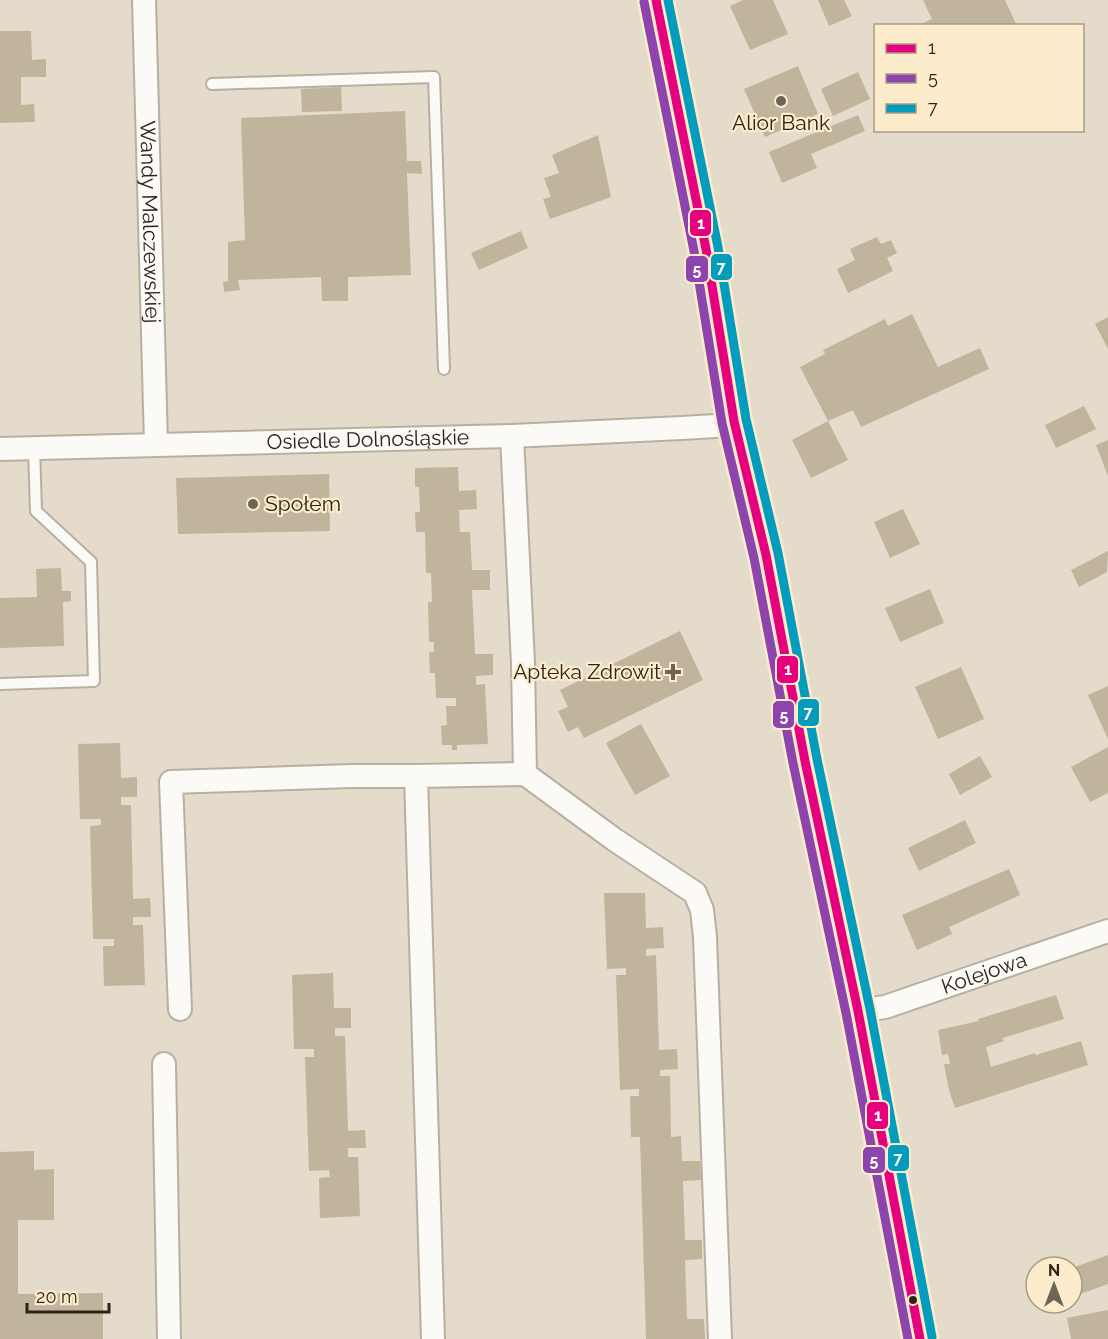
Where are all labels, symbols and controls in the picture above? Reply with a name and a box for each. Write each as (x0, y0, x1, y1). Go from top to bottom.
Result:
legend (874, 24, 1084, 132)
text: 1 (928, 37, 936, 58)
text: 5 (928, 67, 938, 88)
marker: Alior Bank (774, 94, 788, 108)
text: 7 (928, 97, 938, 118)
place label: Alior Bank (732, 110, 830, 135)
street label: Wandy Malczewskiej (135, 120, 166, 324)
line badge: 1 (689, 209, 712, 237)
text: 1 (697, 214, 705, 233)
line badge: 7 (710, 253, 733, 281)
line badge: 5 (685, 255, 709, 283)
text: 7 (717, 258, 726, 277)
text: 5 (693, 260, 702, 279)
street label: Osiedle Dolnośląskie (266, 424, 470, 454)
place label: Społem (265, 491, 341, 516)
marker: Społem (246, 497, 260, 511)
line badge: 1 (776, 655, 799, 684)
place label: Apteka Zdrowit (513, 659, 661, 684)
text: 1 (784, 660, 792, 679)
marker: Apteka Zdrowit (666, 665, 680, 679)
line badge: 7 (797, 698, 820, 727)
line badge: 5 (772, 700, 795, 729)
text: 7 (804, 703, 813, 722)
text: 5 (780, 706, 789, 725)
street label: Kolejowa (938, 947, 1030, 999)
line badge: 1 (866, 1101, 889, 1130)
text: 1 (874, 1106, 882, 1125)
line badge: 7 (887, 1144, 910, 1172)
line badge: 5 (862, 1146, 886, 1174)
text: 7 (894, 1149, 903, 1168)
text: 5 (870, 1151, 879, 1170)
north arrow (1024, 1255, 1084, 1315)
text: N (1048, 1261, 1060, 1280)
scale bar (27, 1276, 110, 1314)
text: 20 m (36, 1286, 78, 1307)
unlabelled marker (907, 1294, 919, 1306)

